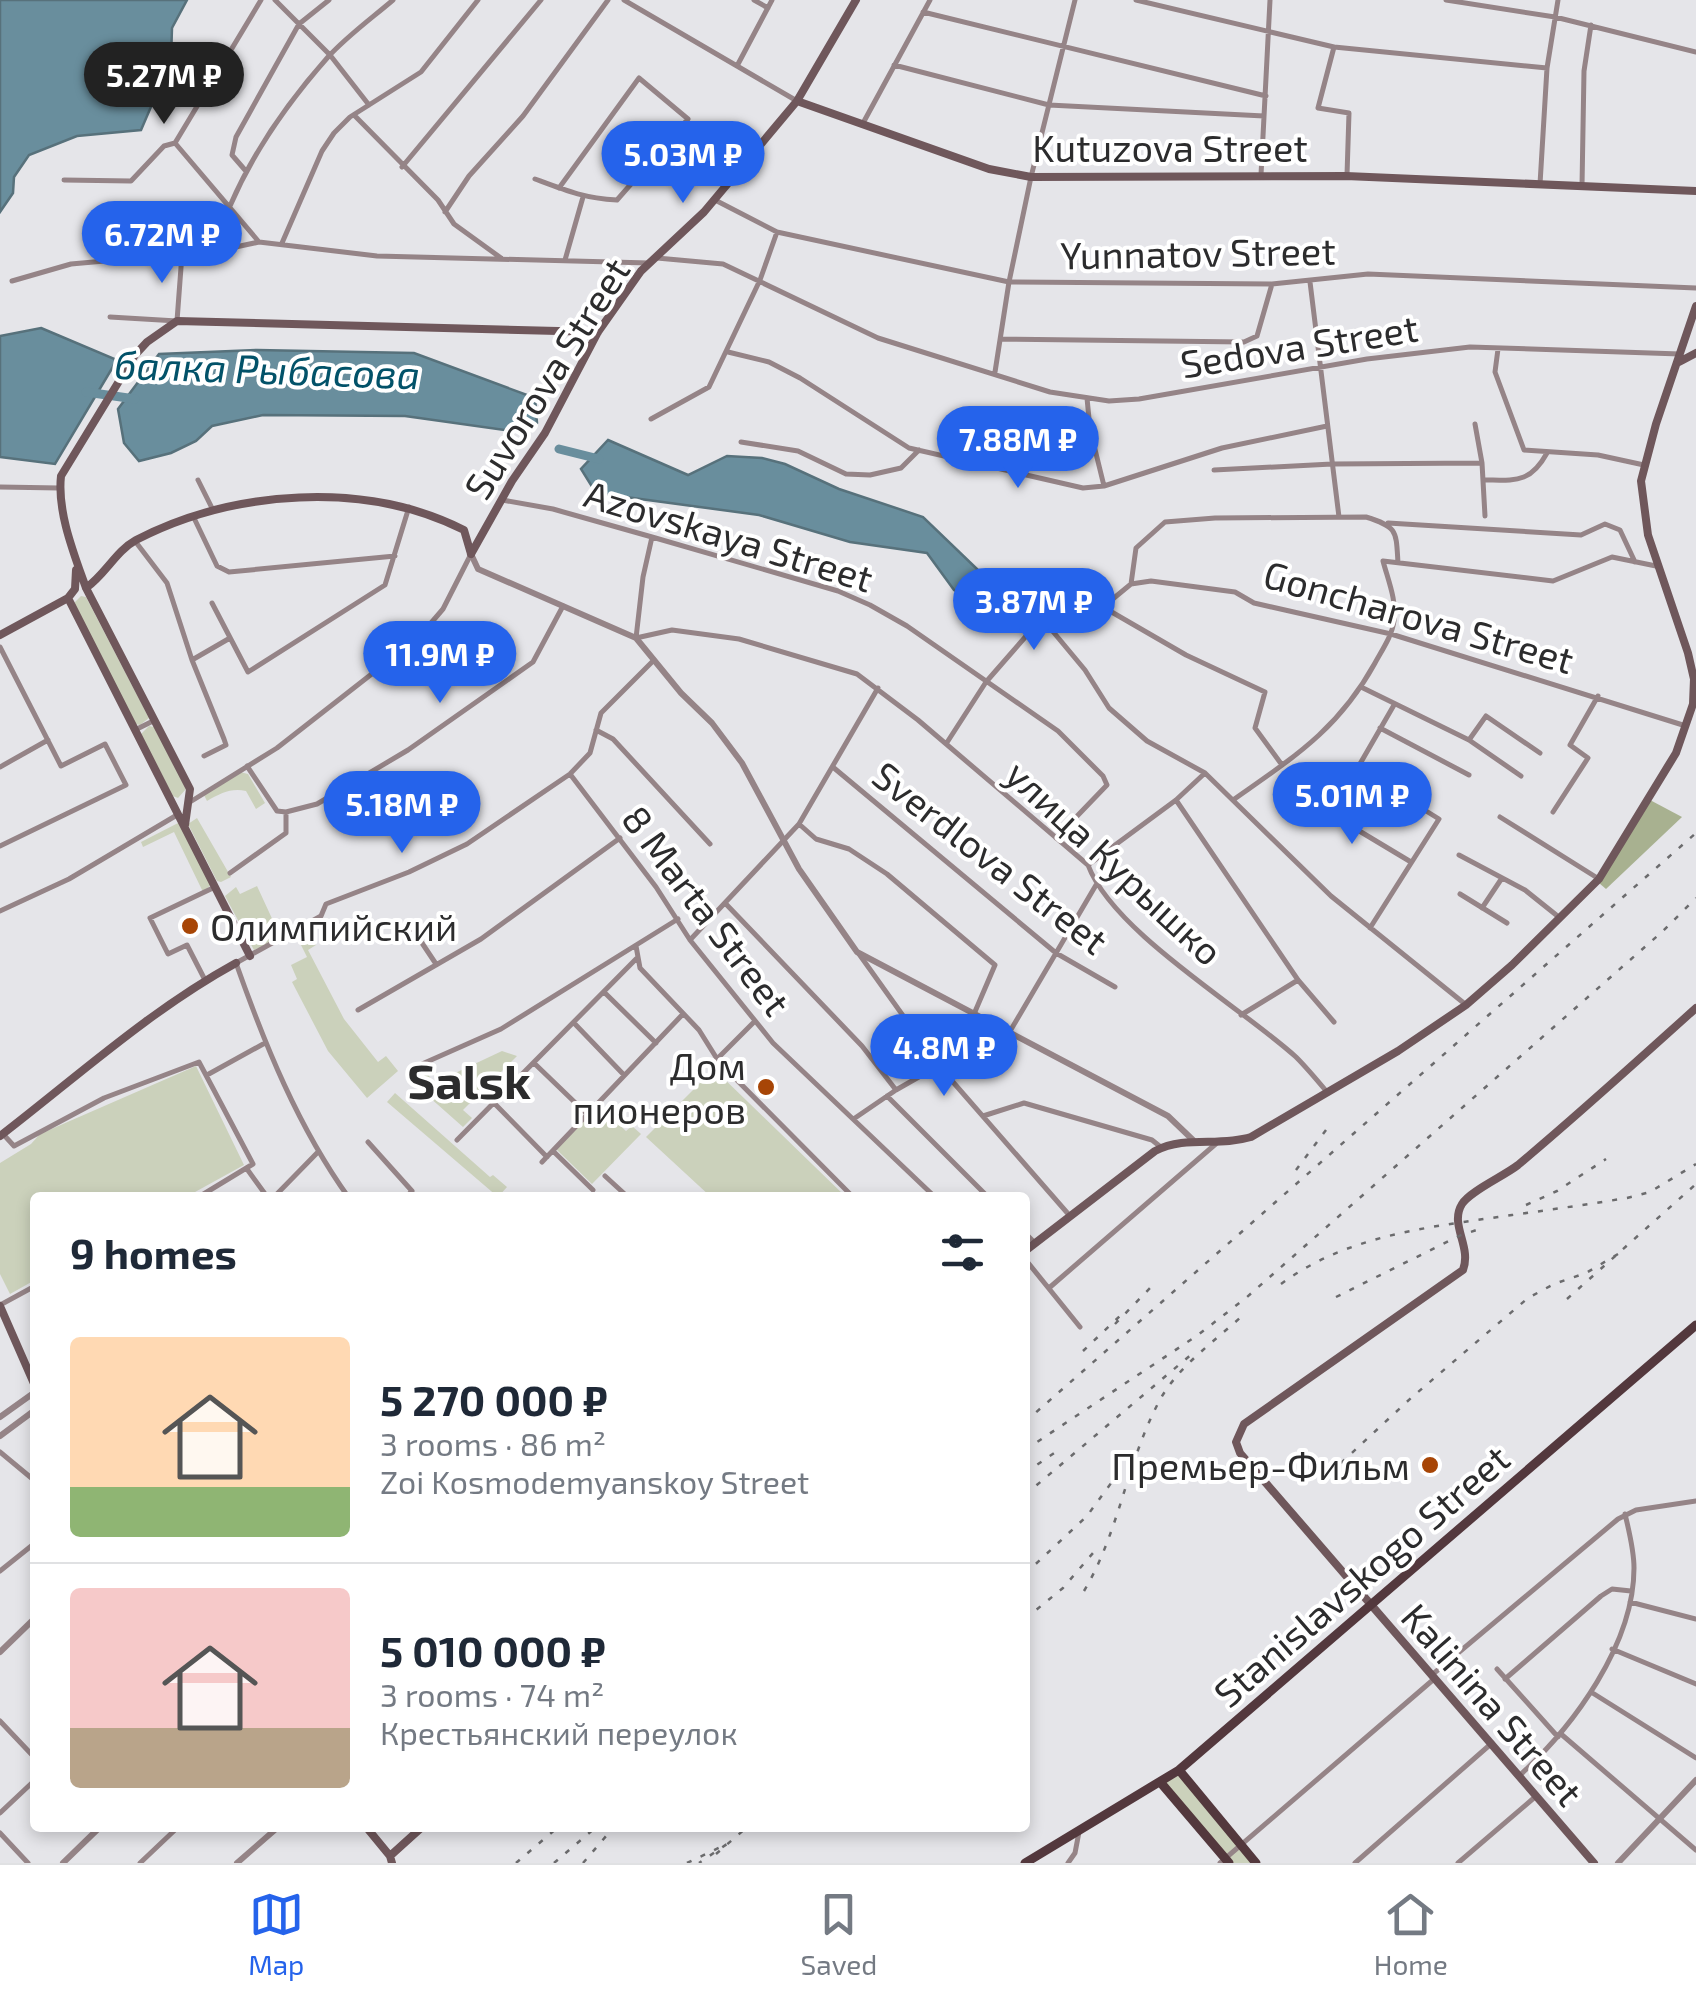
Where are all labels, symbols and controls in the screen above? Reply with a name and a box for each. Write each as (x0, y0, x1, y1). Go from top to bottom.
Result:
pin: 5.27M ₽ (72, 42, 256, 127)
text: 5.27M ₽ (106, 55, 222, 93)
pin: 5.03M ₽ (591, 121, 775, 206)
street label: Kutuzova Street (1032, 124, 1308, 170)
text: 5.03M ₽ (624, 134, 742, 172)
pin: 6.72M ₽ (70, 201, 254, 286)
text: 6.72M ₽ (104, 214, 220, 252)
street label: Yunnatov Street (1060, 227, 1336, 277)
street label: Suvorova Street (454, 249, 638, 507)
street label: Sedova Street (1177, 304, 1421, 386)
water label: балка Рыбасова (113, 339, 421, 397)
pin: 7.88M ₽ (926, 406, 1110, 491)
text: 7.88M ₽ (959, 419, 1077, 457)
street label: Azovskaya Street (579, 469, 879, 601)
street label: Goncharova Street (1259, 550, 1579, 682)
pin: 3.87M ₽ (942, 568, 1126, 653)
text: 3.87M ₽ (975, 581, 1093, 619)
pin: 11.9M ₽ (348, 621, 532, 706)
text: 11.9M ₽ (385, 634, 495, 672)
street label: улица Курышко (997, 750, 1233, 974)
street label: Sverdlova Street (864, 751, 1118, 963)
pin: 5.01M ₽ (1260, 762, 1444, 847)
pin: 5.18M ₽ (310, 771, 494, 856)
text: 5.01M ₽ (1295, 775, 1409, 813)
text: 5.18M ₽ (346, 784, 458, 822)
street label: 8 Marta Street (613, 796, 801, 1024)
place label: Олимпийский (210, 903, 457, 949)
marker: Олимпийский (179, 915, 201, 937)
pin: 4.8M ₽ (863, 1014, 1025, 1099)
text: 4.8M ₽ (892, 1027, 996, 1065)
place label: Дом пионеров (573, 1042, 746, 1132)
district label: Salsk (407, 1051, 531, 1109)
marker: Дом пионеров (755, 1076, 777, 1098)
icon: filters (935, 1225, 990, 1280)
text: 9 homes (70, 1227, 237, 1277)
text: 5 270 000 ₽ (380, 1374, 608, 1424)
icon: home (150, 1377, 270, 1497)
text: 3 rooms · 86 m² (380, 1424, 606, 1462)
street label: Stanislavskogo Street (1204, 1434, 1518, 1716)
place label: Премьер-Фильм (1111, 1442, 1410, 1488)
marker: Премьер-Фильм (1419, 1454, 1441, 1476)
text: Zoi Kosmodemyanskoy Street (380, 1462, 809, 1500)
street label: Kalinina Street (1393, 1594, 1593, 1814)
text: 5 010 000 ₽ (380, 1625, 606, 1675)
icon: home (150, 1628, 270, 1748)
text: 3 rooms · 74 m² (380, 1675, 604, 1713)
text: Крестьянский переулок (380, 1713, 738, 1751)
tab: Map (248, 1887, 304, 1981)
tab: Saved (801, 1887, 877, 1981)
tab: Home (1374, 1887, 1448, 1981)

